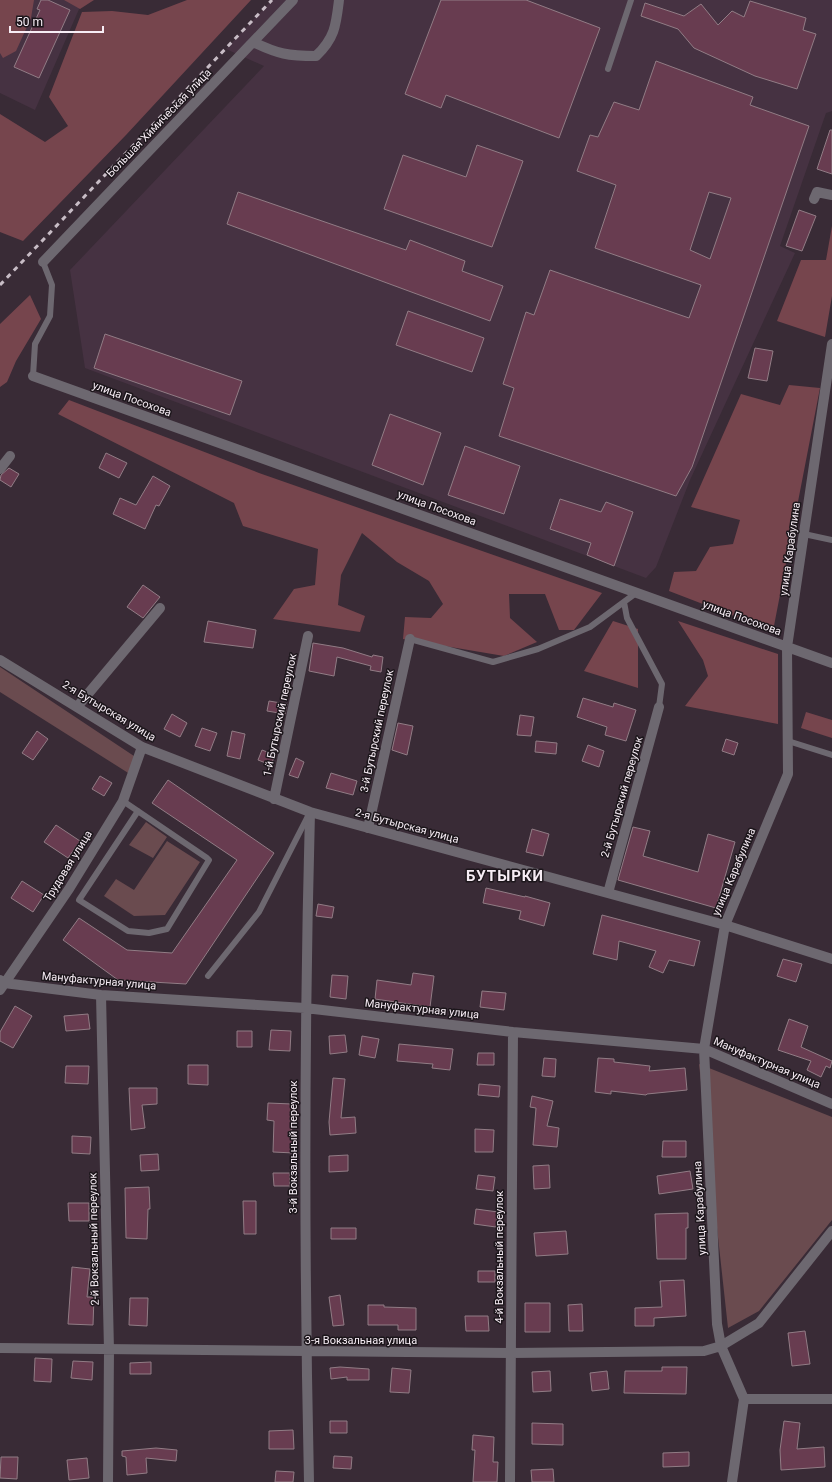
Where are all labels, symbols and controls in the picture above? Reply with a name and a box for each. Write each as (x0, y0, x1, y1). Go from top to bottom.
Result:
scale bar (10, 8, 103, 34)
text: 50 m (16, 15, 43, 29)
street label: Большая Химическая улица (104, 66, 214, 180)
street label: улица Посохова (91, 379, 173, 419)
street label: улица Посохова (396, 488, 478, 528)
street label: улица Карабулина (777, 501, 803, 597)
street label: улица Посохова (701, 598, 783, 638)
street label: 1-й Бутырский переулок (261, 652, 299, 778)
street label: 3-й Бутырский переулок (358, 668, 396, 794)
street label: 2-я Бутырская улица (60, 678, 158, 744)
street label: 2-й Бутырский переулок (598, 735, 646, 859)
street label: 2-я Бутырская улица (354, 806, 460, 846)
street label: улица Карабулина (710, 826, 758, 918)
street label: Трудовая улица (41, 828, 95, 904)
district label: БУТЫРКИ (466, 867, 544, 885)
street label: Мануфактурная улица (41, 970, 157, 992)
street label: Мануфактурная улица (364, 997, 480, 1021)
street label: Мануфактурная улица (712, 1035, 822, 1091)
street label: 3-й Вокзальный переулок (287, 1080, 300, 1213)
street label: улица Карабулина (691, 1161, 709, 1255)
street label: 2-й Вокзальный переулок (86, 1172, 102, 1306)
street label: 4-й Вокзальный переулок (493, 1190, 506, 1323)
street label: 3-я Вокзальная улица (305, 1334, 417, 1347)

